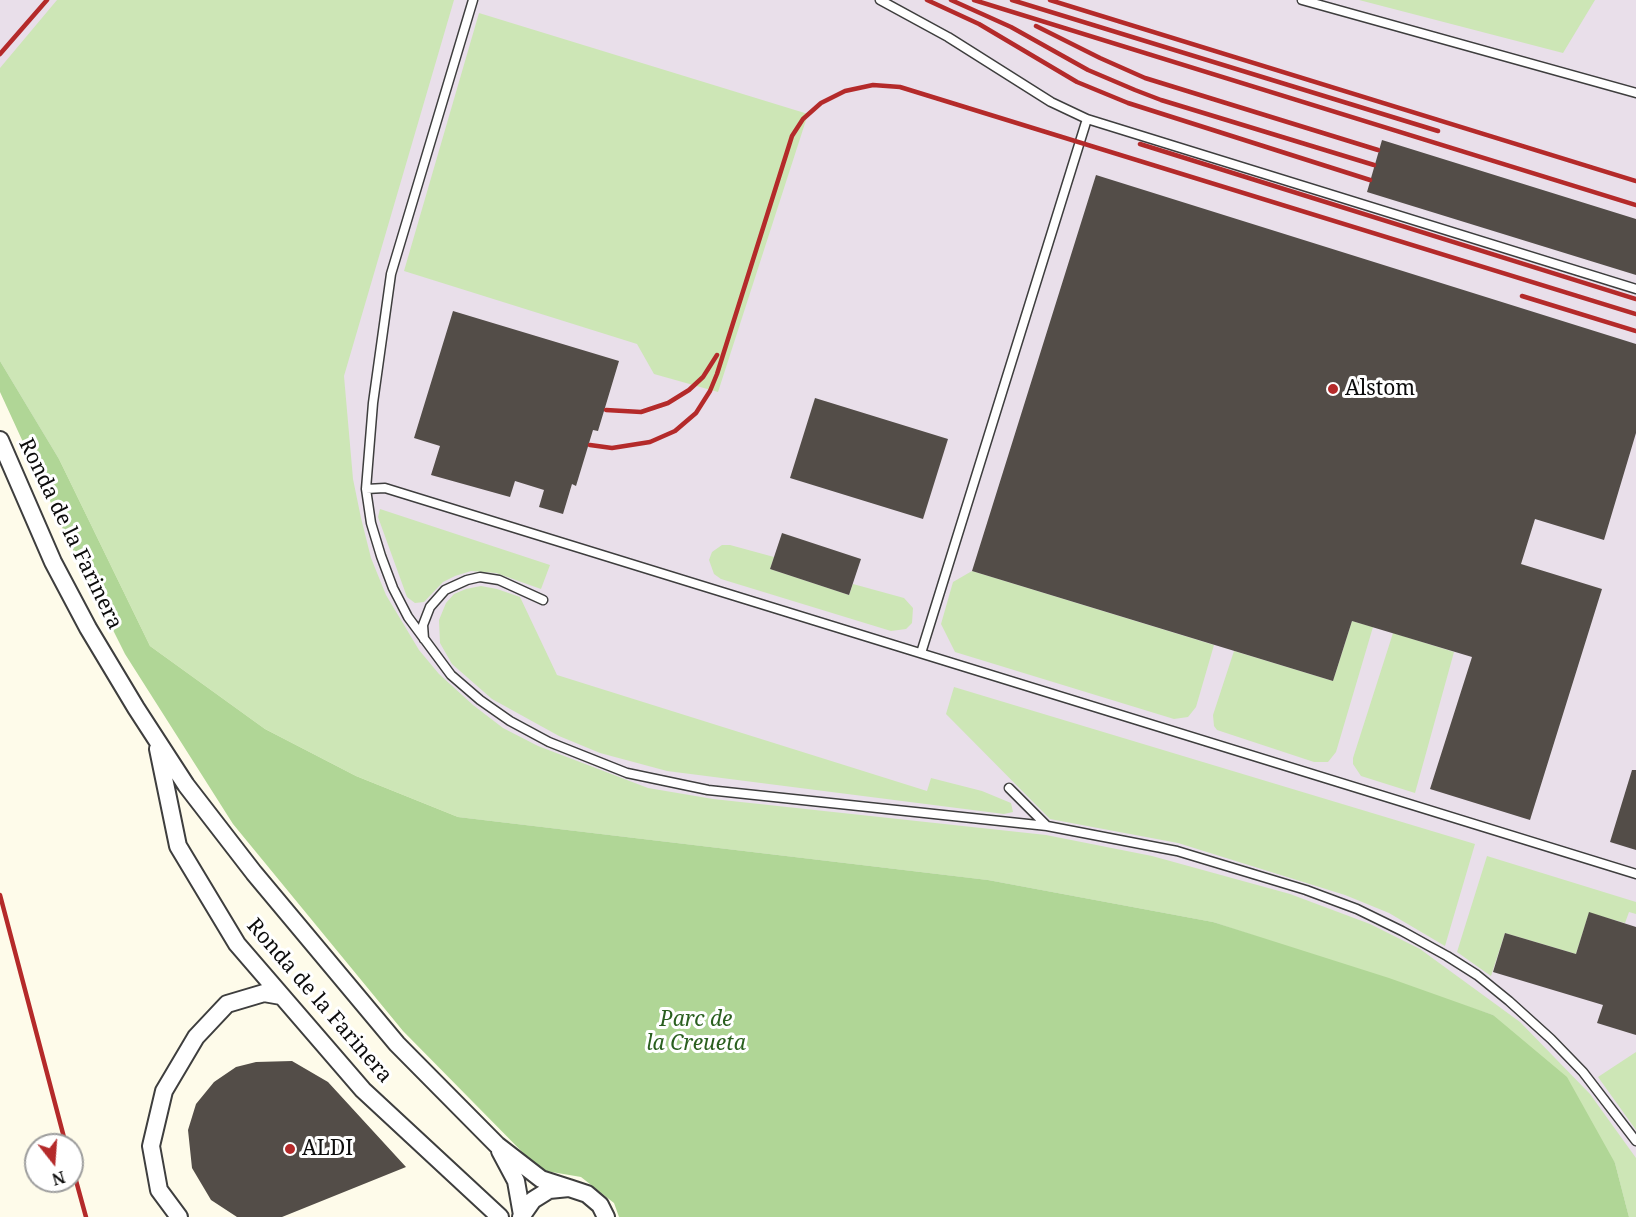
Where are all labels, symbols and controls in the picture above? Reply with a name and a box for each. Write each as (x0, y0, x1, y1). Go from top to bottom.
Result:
place label: Alstom (1345, 376, 1415, 402)
marker: Alstom (1326, 382, 1340, 396)
street label: Ronda de la Farinera (13, 435, 127, 633)
street label: Ronda de la Farinera (241, 914, 397, 1088)
park label: Parc de la Creueta (646, 1007, 746, 1057)
north arrow (24, 1133, 84, 1193)
place label: ALDI (302, 1136, 353, 1162)
marker: ALDI (283, 1142, 297, 1156)
text: N (49, 1166, 68, 1191)

